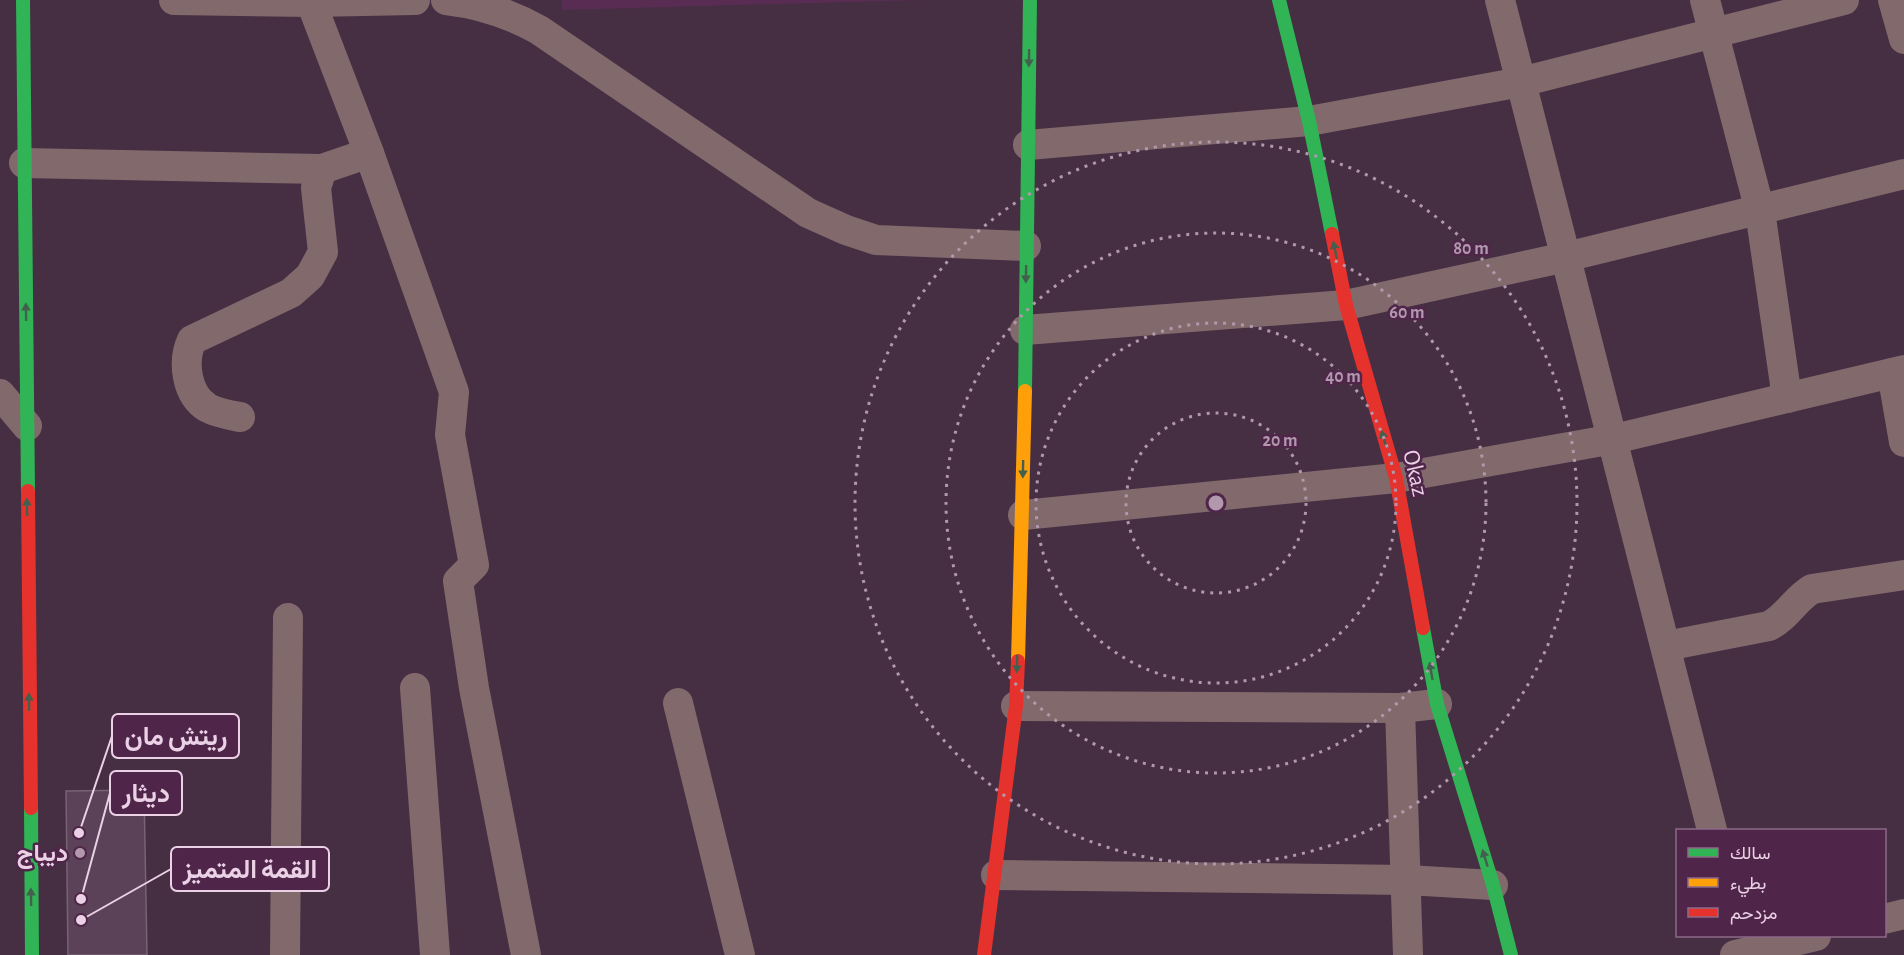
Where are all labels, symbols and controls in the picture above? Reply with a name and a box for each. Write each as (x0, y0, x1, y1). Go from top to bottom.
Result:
one-way arrow (1024, 49, 1034, 68)
one-way arrow (1330, 240, 1339, 259)
text: 80 m (1453, 240, 1489, 258)
one-way arrow (1021, 265, 1031, 284)
one-way arrow (21, 302, 31, 321)
text: 60 m (1389, 304, 1425, 322)
text: 40 m (1325, 368, 1361, 386)
one-way arrow (1379, 429, 1388, 447)
text: 20 m (1262, 432, 1298, 450)
street label: Okaz (1398, 448, 1432, 499)
one-way arrow (1018, 460, 1028, 479)
centre of rings (1206, 493, 1226, 513)
one-way arrow (22, 497, 32, 516)
one-way arrow (1013, 655, 1022, 674)
one-way arrow (1426, 661, 1435, 680)
one-way arrow (24, 692, 34, 711)
callout: ريتش مان (112, 714, 239, 758)
text: ريتش مان (125, 724, 227, 752)
callout: ديثار (110, 771, 182, 815)
text: ديثار (121, 781, 170, 809)
legend (1676, 829, 1886, 937)
place label: ديباج (17, 842, 68, 869)
text: سالك (1730, 845, 1770, 863)
marker: ديباج (73, 846, 87, 860)
callout: القمة المتميز (171, 847, 329, 891)
one-way arrow (1480, 849, 1489, 867)
text: القمة المتميز (182, 857, 317, 885)
text: بطيء (1730, 875, 1766, 898)
one-way arrow (26, 887, 36, 906)
text: مزدحم (1730, 905, 1777, 925)

